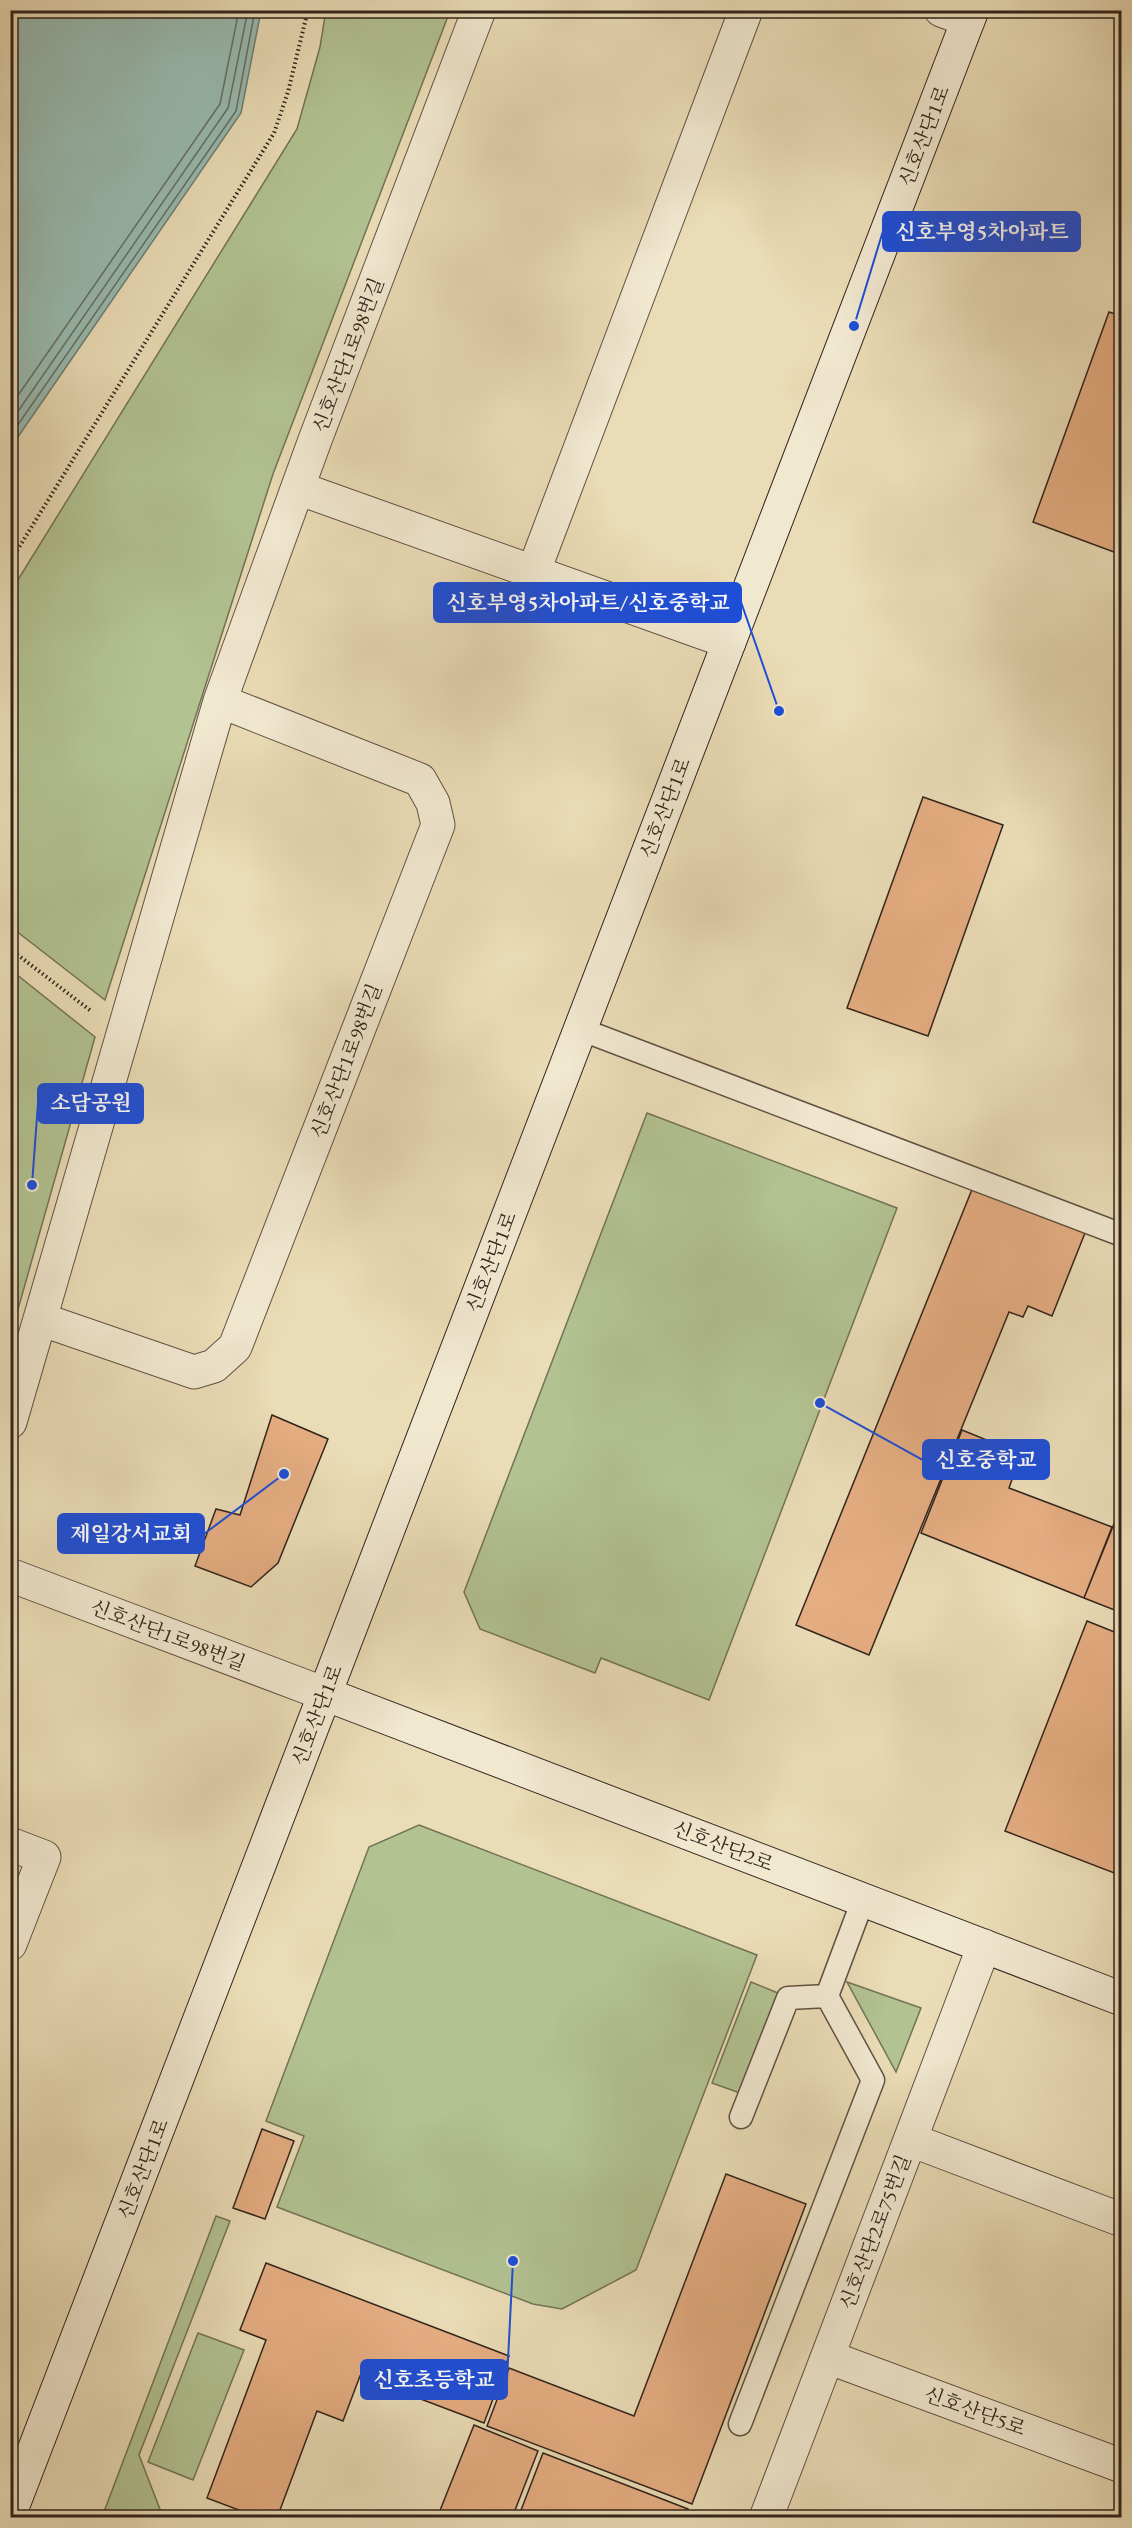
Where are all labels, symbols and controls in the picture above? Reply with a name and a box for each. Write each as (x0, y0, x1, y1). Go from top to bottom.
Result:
street label: 신호산단1로 (893, 82, 955, 190)
callout: 신호부영5차아파트 (883, 212, 1080, 251)
text: 신호부영5차아파트 (895, 218, 1069, 245)
street label: 신호산단1로98번길 (306, 274, 390, 436)
callout: 신호부영5차아파트/신호중학교 (434, 583, 741, 622)
text: 신호부영5차아파트/신호중학교 (446, 589, 730, 616)
street label: 신호산단1로 (634, 754, 696, 862)
street label: 신호산단1로98번길 (304, 980, 388, 1142)
callout: 소담공원 (38, 1084, 143, 1123)
text: 소담공원 (50, 1089, 132, 1116)
street label: 신호산단1로 (460, 1208, 522, 1316)
callout: 신호중학교 (923, 1440, 1049, 1479)
text: 신호중학교 (935, 1446, 1037, 1473)
callout: 제일강서교회 (58, 1514, 204, 1553)
text: 제일강서교회 (70, 1520, 192, 1547)
street label: 신호산단1로98번길 (87, 1593, 249, 1677)
street label: 신호산단1로 (286, 1661, 348, 1769)
street label: 신호산단2로 (669, 1815, 777, 1877)
street label: 신호산단1로 (112, 2115, 174, 2223)
street label: 신호산단2로75번길 (833, 2151, 917, 2313)
callout: 신호초등학교 (361, 2360, 507, 2399)
text: 신호초등학교 (373, 2366, 495, 2393)
street label: 신호산단5로 (921, 2381, 1029, 2441)

